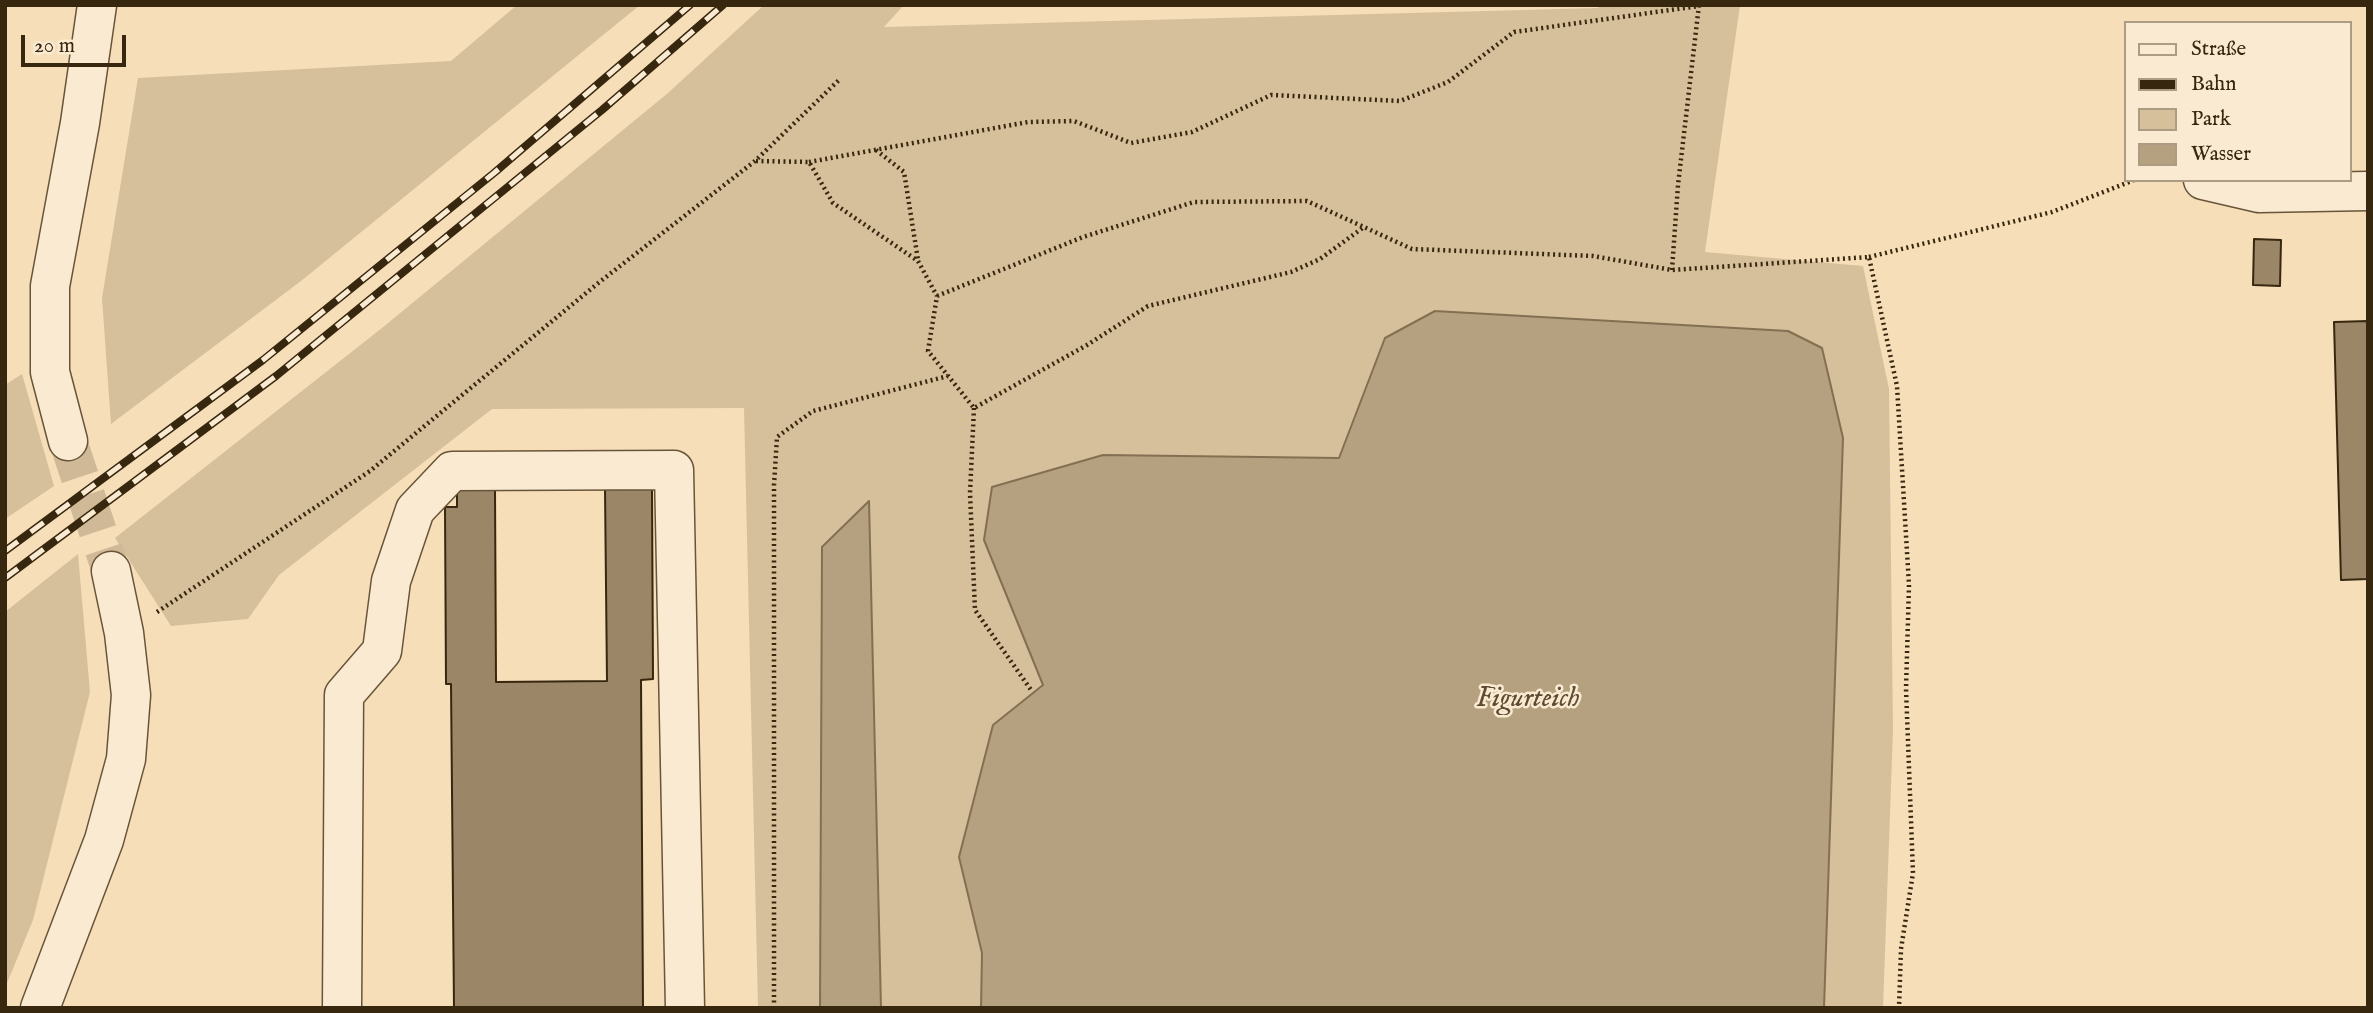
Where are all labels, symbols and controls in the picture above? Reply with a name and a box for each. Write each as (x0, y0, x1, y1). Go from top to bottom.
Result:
scale bar (24, 21, 130, 65)
legend (2124, 21, 2352, 182)
text: 20 m (34, 33, 75, 60)
text: Straße (2191, 36, 2246, 63)
text: Bahn (2191, 71, 2236, 98)
text: Park (2191, 106, 2231, 133)
text: Wasser (2191, 141, 2251, 168)
water label: Figurteich (1476, 683, 1580, 717)

